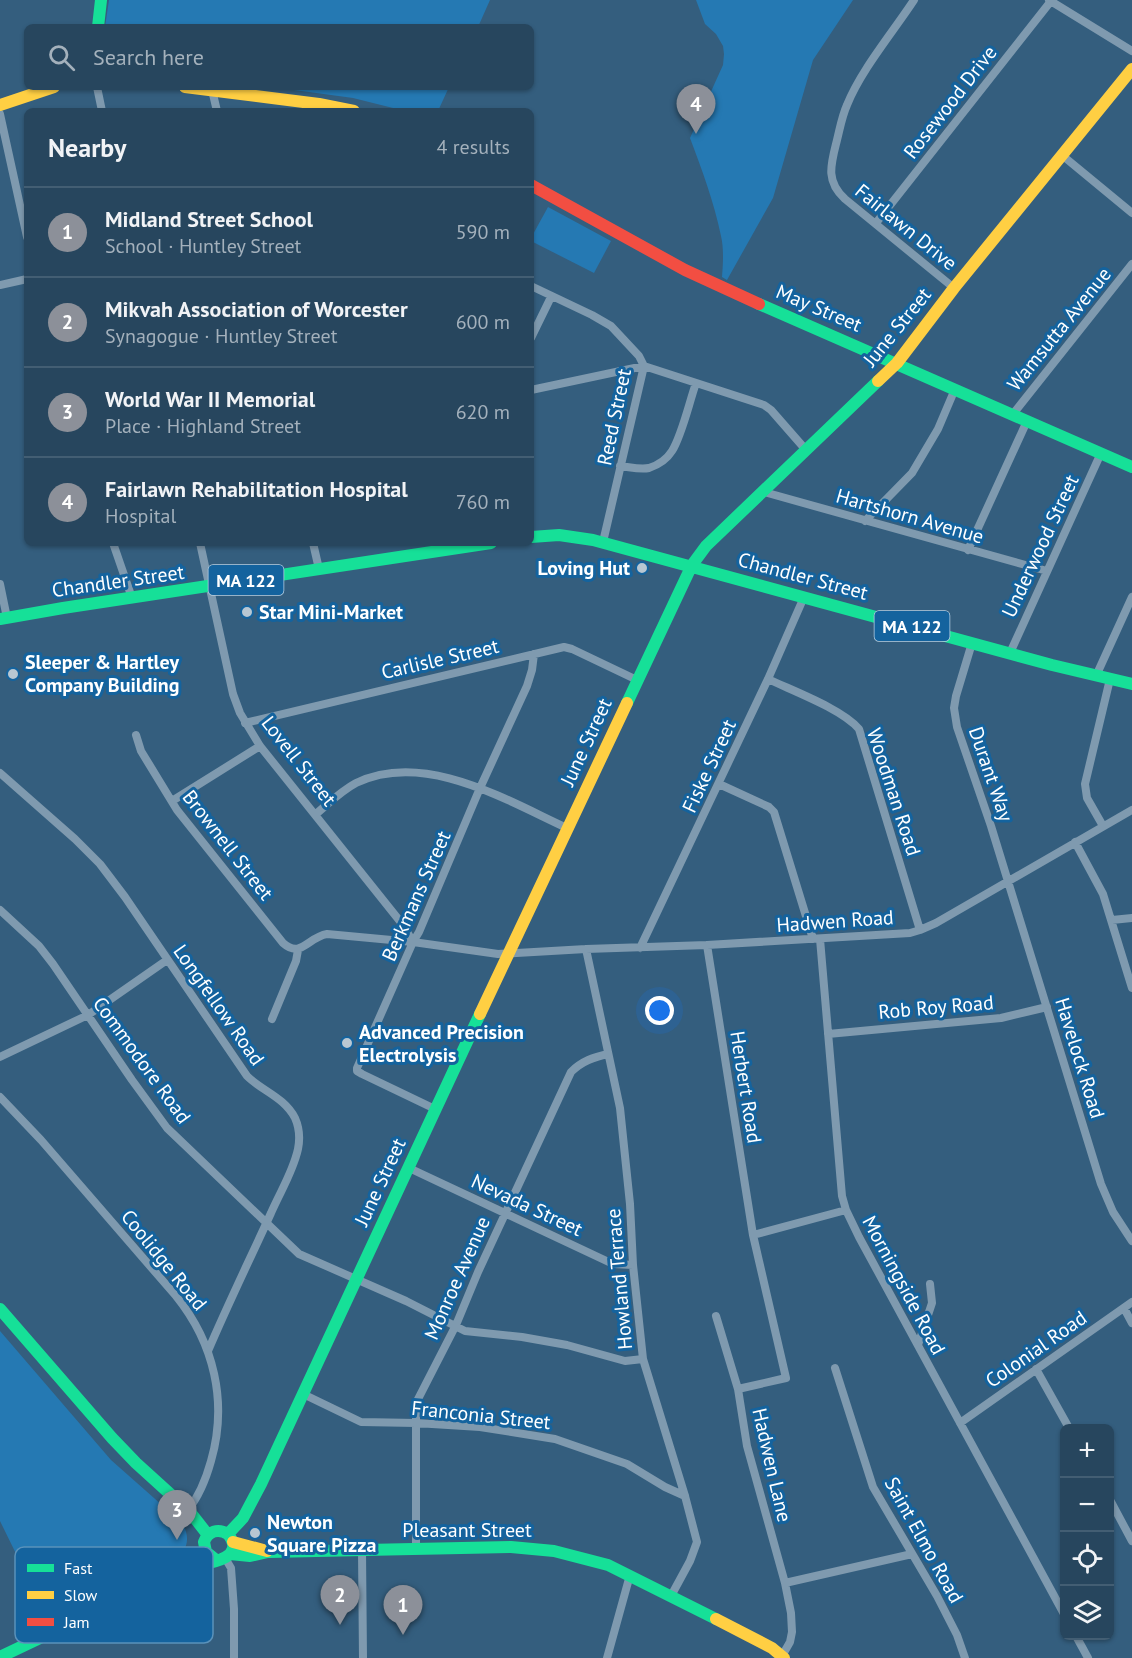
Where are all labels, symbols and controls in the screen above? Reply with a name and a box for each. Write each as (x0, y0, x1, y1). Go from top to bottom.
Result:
search box (24, 24, 534, 90)
street label: Rosewood Drive (898, 40, 1002, 164)
icon: search (45, 41, 78, 74)
text: Search here (93, 43, 204, 71)
pin: 4 (676, 84, 716, 134)
text: Nearby (48, 131, 126, 164)
text: 4 results (437, 134, 510, 160)
street label: Fairlawn Drive (850, 178, 962, 276)
text: Midland Street School (105, 205, 313, 233)
text: 1 (62, 219, 73, 245)
text: 590 m (456, 219, 510, 245)
text: School · Huntley Street (105, 233, 301, 259)
street label: Wamsutta Avenue (1001, 262, 1117, 396)
street label: May Street (772, 278, 866, 338)
street label: June Street (857, 282, 937, 373)
text: Mikvah Association of Worcester (105, 295, 408, 323)
text: 2 (62, 309, 73, 335)
text: 600 m (456, 309, 510, 335)
text: Synagogue · Huntley Street (105, 323, 337, 349)
street label: Reed Street (591, 366, 637, 468)
text: World War II Memorial (105, 385, 315, 413)
text: 3 (62, 399, 73, 425)
text: 620 m (456, 399, 510, 425)
text: Place · Highland Street (105, 413, 301, 439)
street label: Underwood Street (996, 470, 1085, 622)
text: Fairlawn Rehabilitation Hospital (105, 475, 408, 503)
street label: Hartshorn Avenue (833, 482, 987, 550)
text: 4 (62, 489, 73, 515)
text: 760 m (456, 489, 510, 515)
text: Hospital (105, 503, 176, 529)
street label: Chandler Street (735, 546, 871, 606)
place label: Loving Hut (538, 555, 630, 581)
street label: Chandler Street (50, 559, 186, 603)
marker: Loving Hut (635, 561, 649, 575)
road number: MA 122 (208, 565, 284, 595)
place label: Star Mini-Market (259, 599, 403, 625)
marker: Star Mini-Market (240, 605, 254, 619)
road number: MA 122 (874, 611, 950, 641)
street label: Carlisle Street (379, 633, 502, 685)
place label: Sleeper & Hartley Company Building (25, 649, 179, 698)
marker: Sleeper & Hartley Company Building (6, 667, 20, 681)
street label: June Street (554, 694, 618, 791)
street label: Lovell Street (256, 711, 342, 811)
street label: Fiske Street (676, 715, 742, 817)
street label: Durant Way (963, 723, 1020, 825)
street label: Woodman Road (861, 725, 927, 859)
street label: Brownell Street (177, 785, 279, 906)
street label: Berkmans Street (376, 826, 456, 965)
street label: Hadwen Road (776, 904, 894, 938)
street label: Longfellow Road (168, 939, 270, 1071)
street label: Rob Roy Road (877, 989, 995, 1025)
street label: Commodore Road (87, 991, 197, 1129)
street label: Havelock Road (1049, 994, 1111, 1122)
your location (645, 996, 674, 1025)
place label: Advanced Precision Electrolysis (359, 1019, 524, 1068)
street label: Herbert Road (724, 1029, 768, 1145)
marker: Advanced Precision Electrolysis (340, 1036, 354, 1050)
street label: June Street (348, 1134, 412, 1231)
street label: Nevada Street (467, 1168, 587, 1242)
street label: Coolidge Road (115, 1204, 213, 1316)
street label: Howland Terrace (600, 1207, 638, 1351)
street label: Morningside Road (856, 1211, 952, 1359)
street label: Monroe Avenue (418, 1212, 496, 1344)
street label: Colonial Road (980, 1305, 1092, 1393)
street label: Franconia Street (410, 1395, 552, 1435)
street label: Hadwen Lane (746, 1406, 798, 1524)
map controls (1060, 1424, 1114, 1640)
button: + (1060, 1424, 1114, 1478)
street label: Saint Elmo Road (879, 1472, 969, 1608)
button: − (1060, 1478, 1114, 1532)
pin: 3 (158, 1490, 196, 1540)
place label: Newton Square Pizza (267, 1509, 376, 1558)
street label: Pleasant Street (402, 1517, 532, 1543)
marker: Newton Square Pizza (248, 1526, 262, 1540)
button: locate (1060, 1532, 1114, 1586)
legend (15, 1547, 213, 1643)
text: Fast (64, 1558, 93, 1578)
pin: 2 (320, 1576, 360, 1625)
text: Slow (64, 1585, 98, 1605)
pin: 1 (384, 1586, 422, 1635)
button: layers (1060, 1586, 1114, 1640)
text: Jam (63, 1612, 90, 1632)

